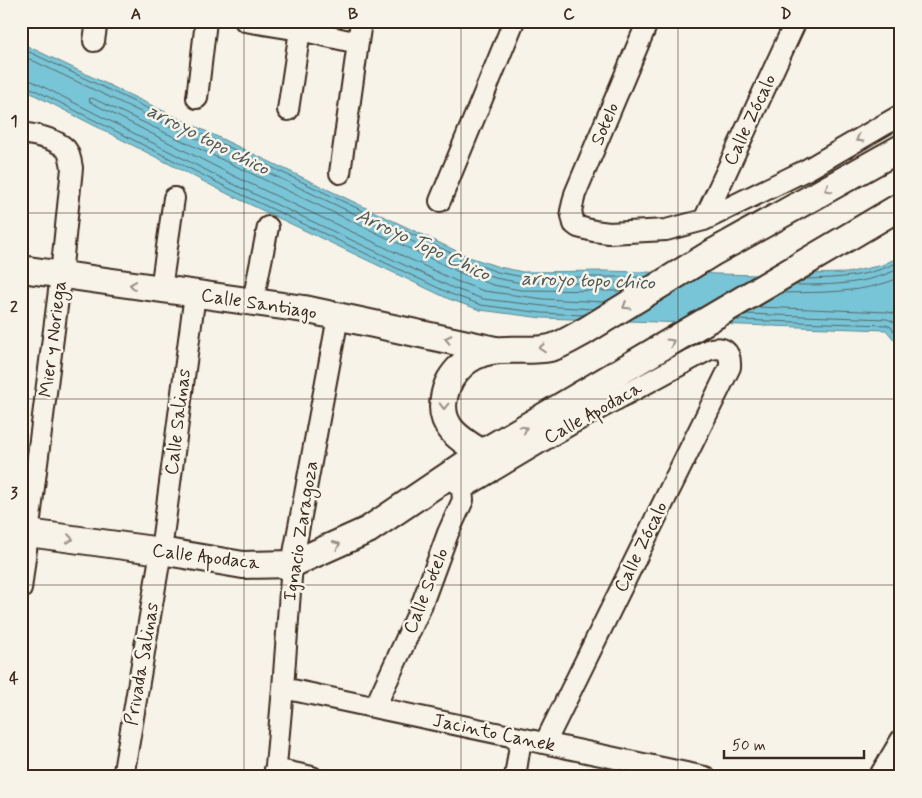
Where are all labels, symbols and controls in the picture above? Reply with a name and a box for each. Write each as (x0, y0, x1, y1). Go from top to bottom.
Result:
text: A (131, 4, 141, 25)
text: B (348, 4, 358, 25)
text: C (563, 4, 575, 25)
text: D (780, 4, 792, 25)
street label: Calle Zócalo (718, 70, 782, 170)
water label: arroyo topo chico (142, 98, 274, 183)
street label: Sotelo (585, 99, 625, 149)
text: 1 (10, 111, 18, 132)
one-way arrow (855, 133, 864, 143)
one-way arrow (824, 182, 833, 192)
water label: Arroyo Topo Chico (352, 202, 495, 288)
water label: arroyo topo chico (521, 265, 656, 297)
street label: Mier y Noriega (33, 279, 75, 399)
one-way arrow (128, 280, 136, 291)
street label: Calle Santiago (199, 282, 319, 326)
text: 2 (10, 297, 18, 318)
one-way arrow (622, 300, 632, 309)
one-way arrow (443, 334, 452, 345)
one-way arrow (666, 338, 675, 348)
one-way arrow (538, 343, 546, 354)
street label: Calle Salinas (159, 367, 197, 477)
street label: Calle Apodaca (540, 376, 648, 452)
one-way arrow (438, 402, 449, 410)
one-way arrow (518, 425, 527, 435)
street label: Ignacio Zaragoza (278, 459, 326, 603)
text: 3 (10, 483, 18, 504)
street label: Calle Zócalo (608, 497, 674, 597)
one-way arrow (66, 533, 74, 544)
street label: Calle Apodaca (150, 538, 262, 578)
one-way arrow (332, 540, 341, 551)
street label: Calle Sotelo (397, 544, 455, 638)
street label: Privada Salinas (119, 601, 165, 727)
text: 4 (9, 668, 19, 689)
street label: Jacinto Canek (430, 708, 558, 758)
scale bar (724, 728, 864, 760)
text: 50 m (732, 736, 766, 756)

